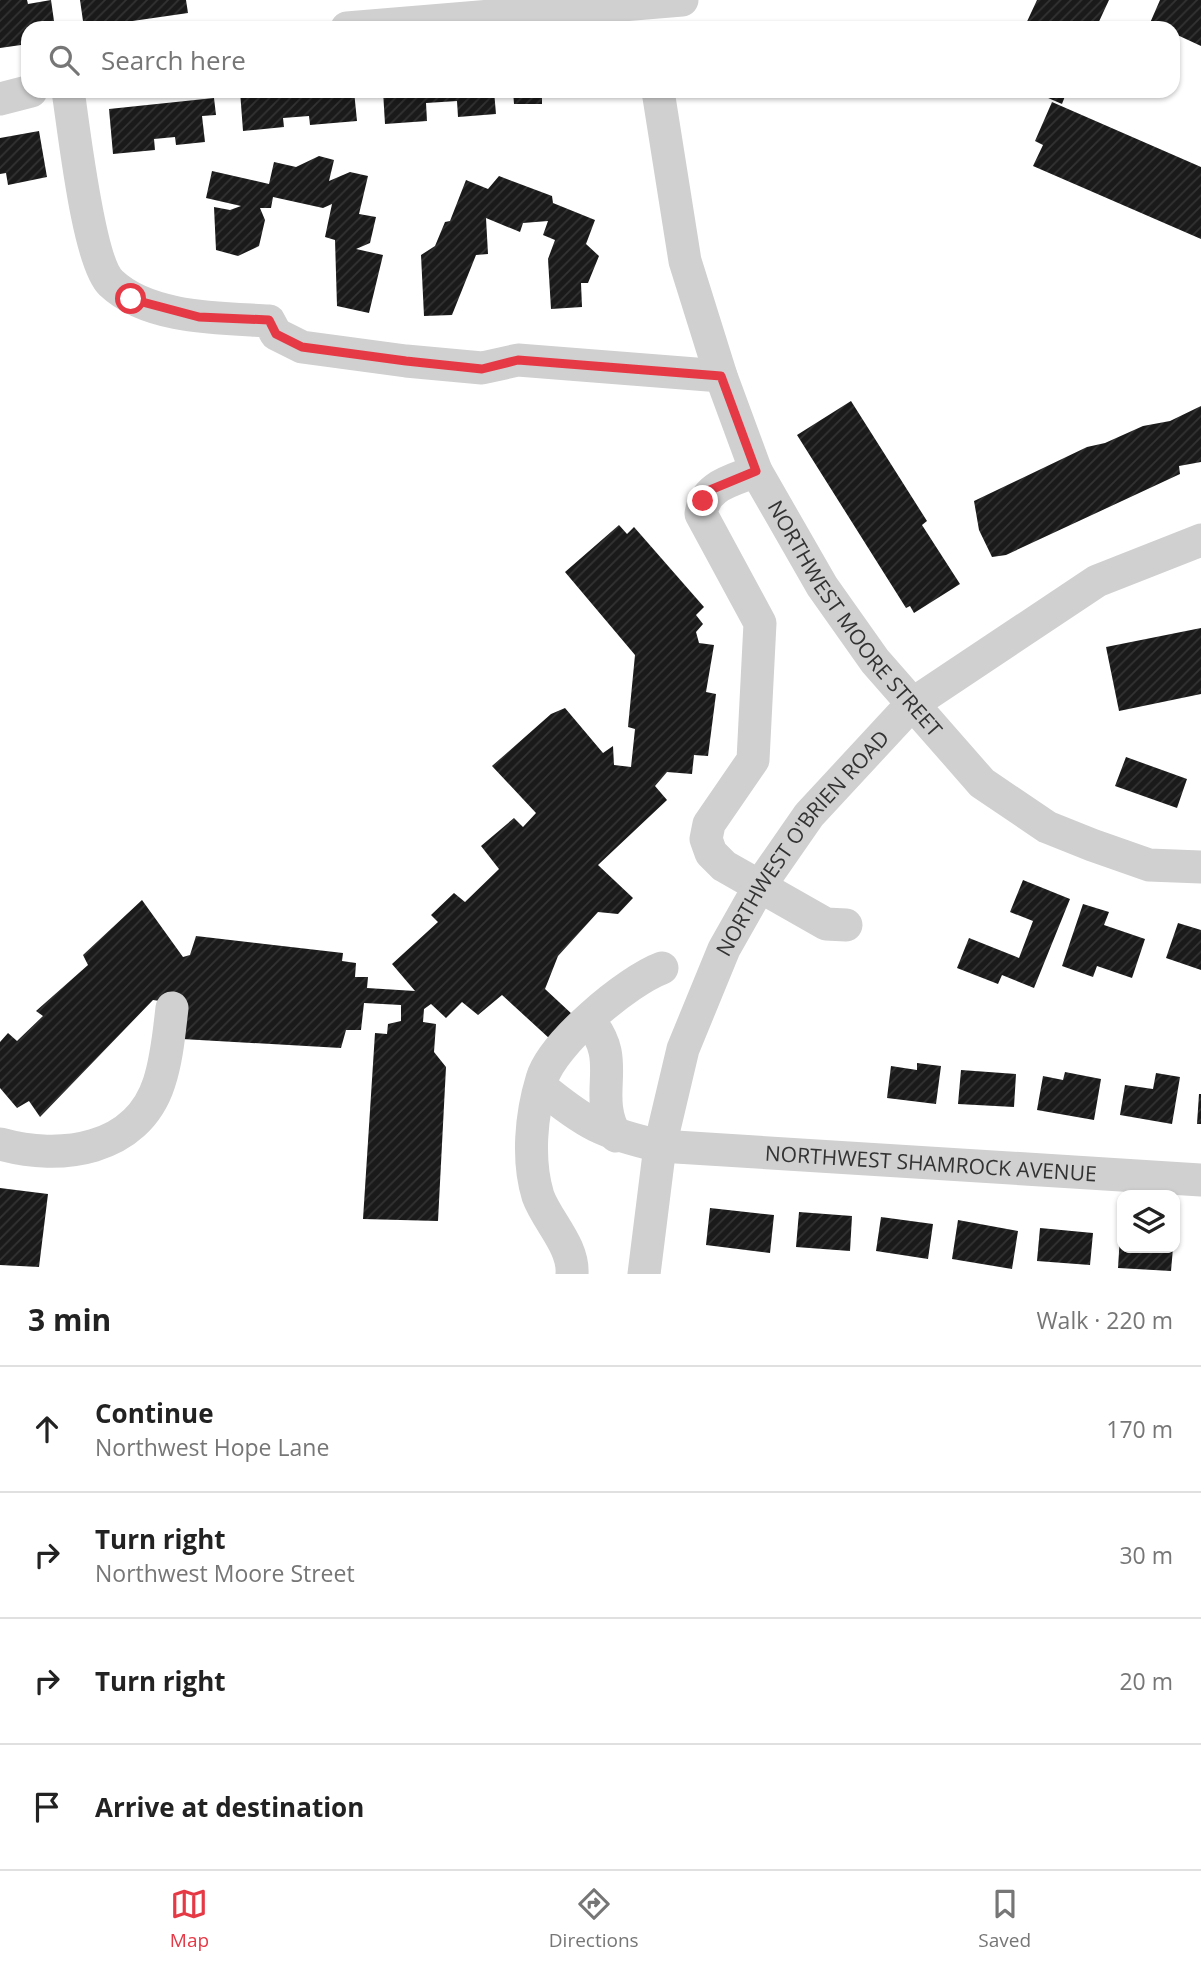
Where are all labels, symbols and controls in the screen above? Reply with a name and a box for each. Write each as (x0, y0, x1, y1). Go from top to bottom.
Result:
search box (21, 21, 1180, 98)
icon: search (45, 41, 83, 79)
text: Search here (101, 42, 246, 78)
route start (115, 283, 146, 314)
route end (687, 485, 718, 516)
street label: NORTHWEST MOORE STREET (762, 495, 949, 743)
street label: NORTHWEST O'BRIEN ROAD (709, 724, 895, 961)
street label: NORTHWEST SHAMROCK AVENUE (764, 1139, 1097, 1187)
map controls (1117, 1190, 1180, 1253)
button: layers (1117, 1190, 1180, 1253)
text: 3 min (28, 1299, 111, 1340)
text: Walk · 220 m (1036, 1304, 1173, 1336)
text: Continue (95, 1395, 214, 1431)
icon: ahead (28, 1410, 66, 1448)
text: 170 m (1106, 1413, 1173, 1445)
text: Northwest Hope Lane (95, 1431, 329, 1463)
text: Turn right (95, 1521, 226, 1557)
icon: right (28, 1536, 66, 1574)
text: 30 m (1119, 1539, 1173, 1571)
text: Northwest Moore Street (95, 1557, 355, 1589)
icon: right (28, 1662, 66, 1700)
text: Turn right (95, 1663, 226, 1699)
text: 20 m (1119, 1665, 1173, 1697)
icon: arrive (28, 1788, 66, 1826)
text: Arrive at destination (95, 1789, 364, 1825)
tab: Map (170, 1885, 209, 1953)
tab: Directions (549, 1885, 639, 1953)
tab: Saved (978, 1885, 1031, 1953)

